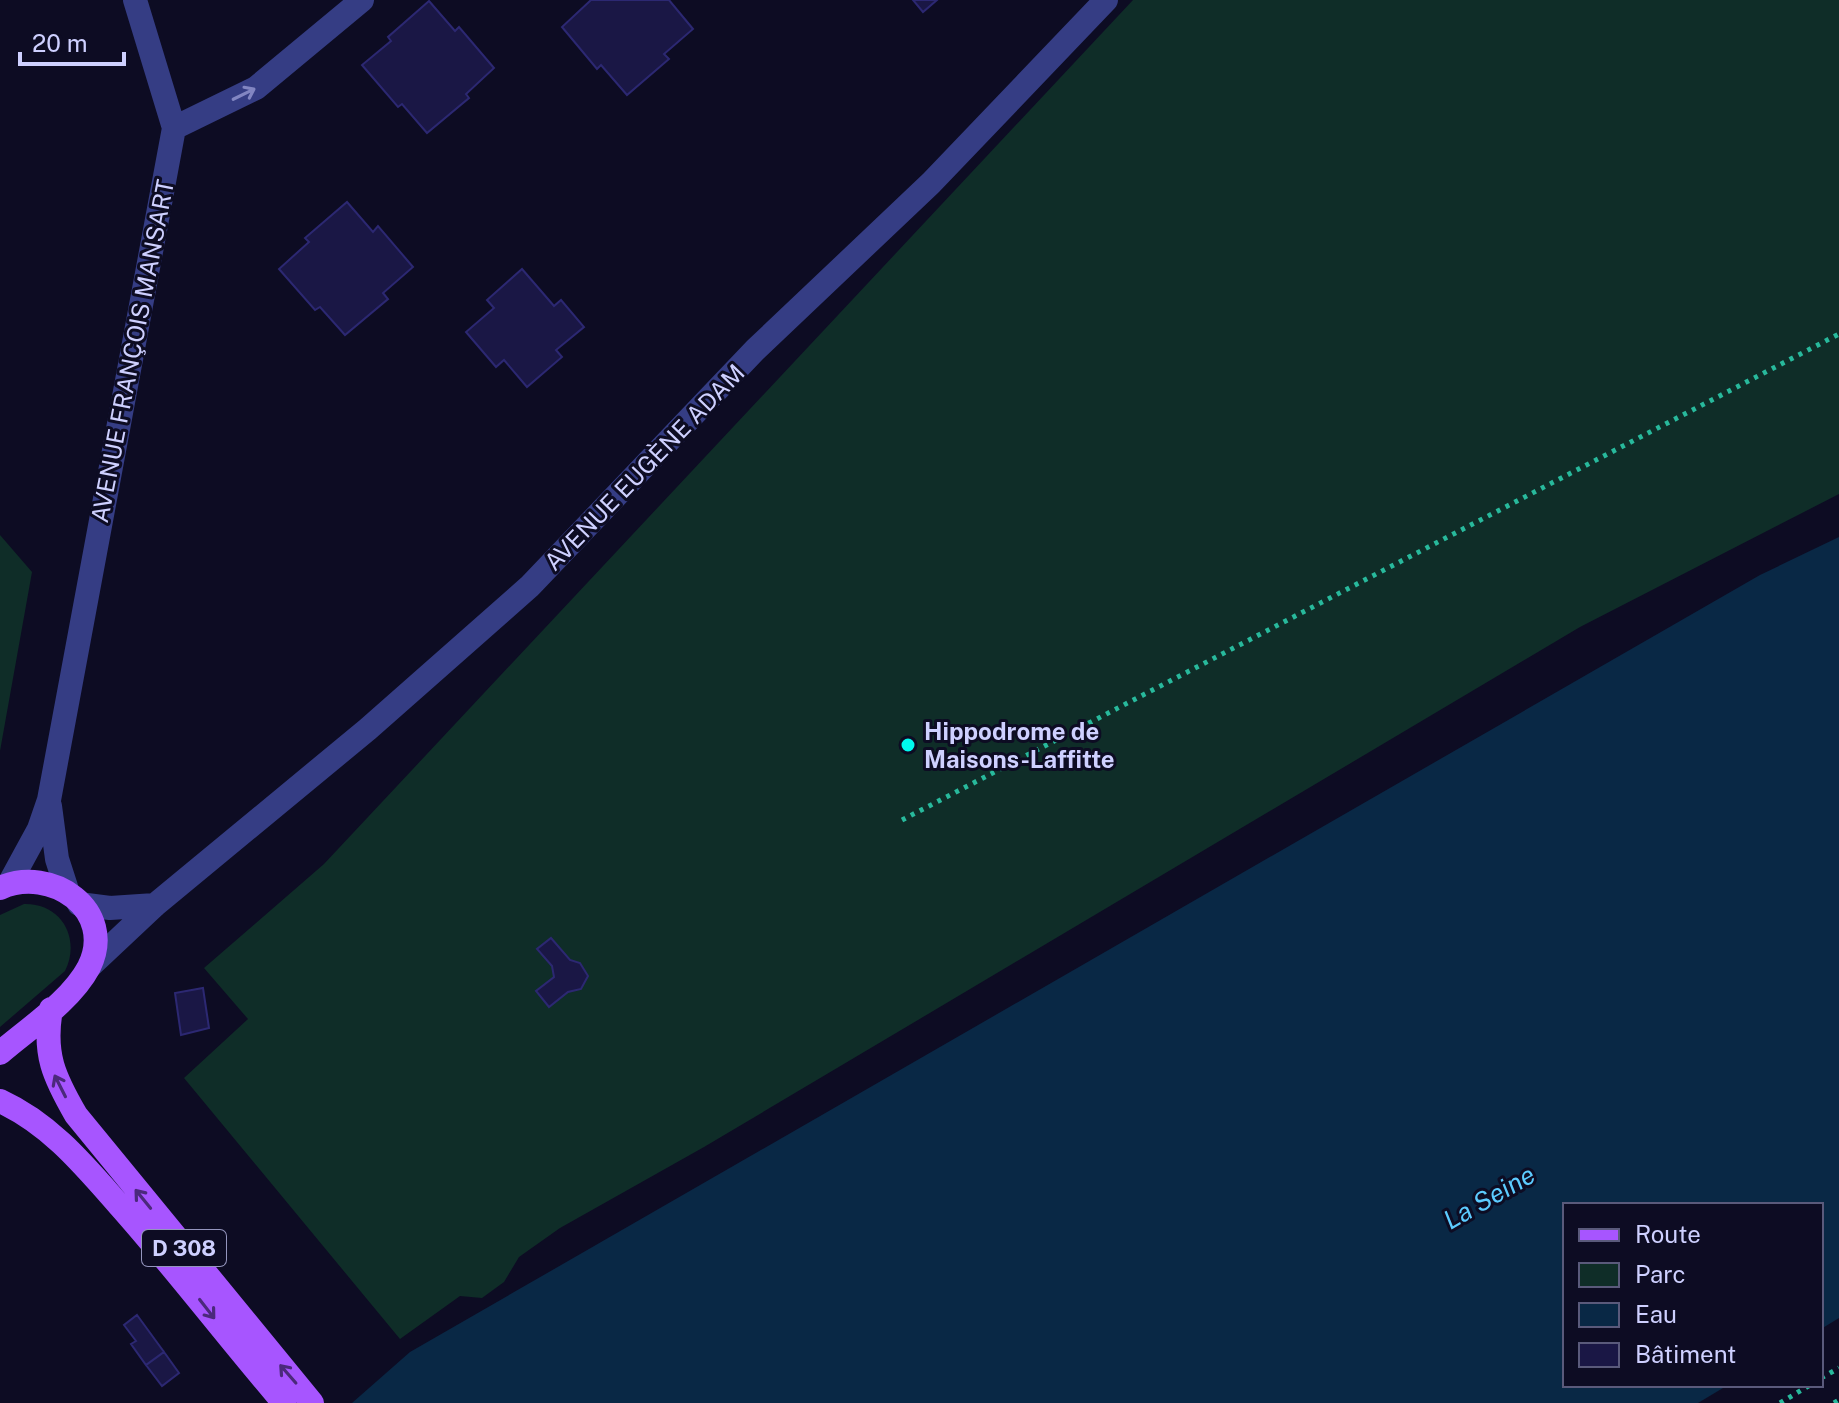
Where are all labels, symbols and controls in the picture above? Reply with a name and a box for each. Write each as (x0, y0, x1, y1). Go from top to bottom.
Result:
scale bar (20, 16, 124, 66)
text: 20 m (32, 29, 88, 57)
one-way arrow (232, 86, 256, 101)
street label: AVENUE FRANÇOIS MANSART (85, 177, 179, 525)
street label: AVENUE EUGÈNE ADAM (538, 358, 750, 576)
place label: Hippodrome de Maisons-Laffitte (924, 717, 1115, 773)
marker: Hippodrome de Maisons-Laffitte (899, 736, 917, 754)
one-way arrow (52, 1075, 68, 1099)
water label: La Seine (1438, 1158, 1540, 1236)
one-way arrow (135, 1189, 152, 1210)
legend (1563, 1203, 1823, 1387)
text: Route (1635, 1220, 1701, 1248)
road number: D 308 (142, 1230, 226, 1266)
text: Parc (1635, 1260, 1686, 1288)
one-way arrow (198, 1298, 215, 1319)
text: Eau (1635, 1300, 1677, 1328)
text: Bâtiment (1635, 1340, 1736, 1368)
one-way arrow (279, 1365, 297, 1385)

